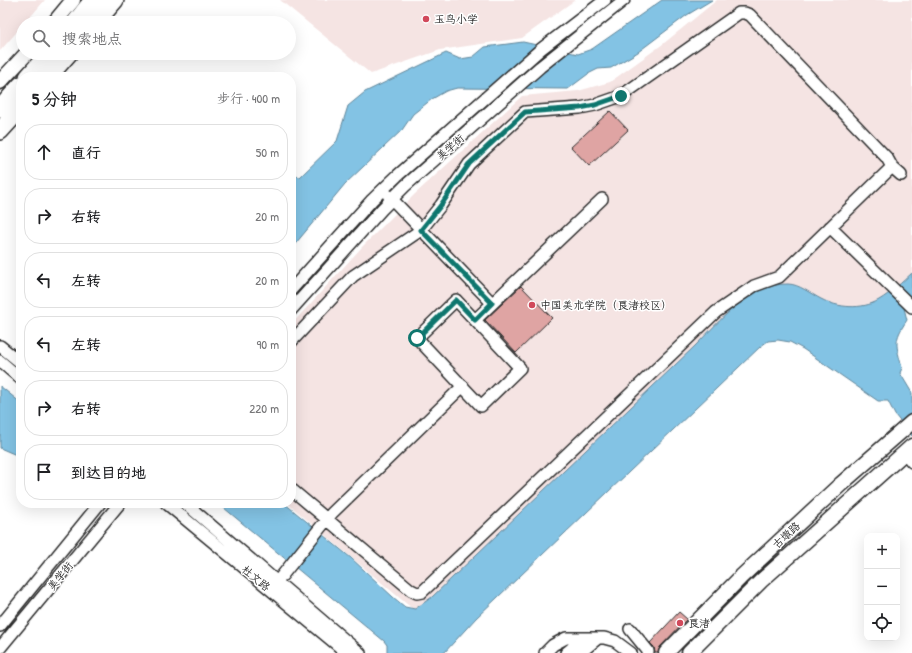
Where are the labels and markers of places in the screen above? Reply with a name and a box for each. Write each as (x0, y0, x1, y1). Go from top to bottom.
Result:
place label: 玉鸟小学 (434, 12, 478, 26)
marker: 玉鸟小学 (421, 14, 431, 24)
place label: 中国美术学院（良渚校区） (540, 298, 672, 312)
marker: 中国美术学院（良渚校区） (527, 300, 537, 310)
place label: 良渚 (688, 616, 710, 630)
marker: 良渚 (675, 618, 685, 628)

